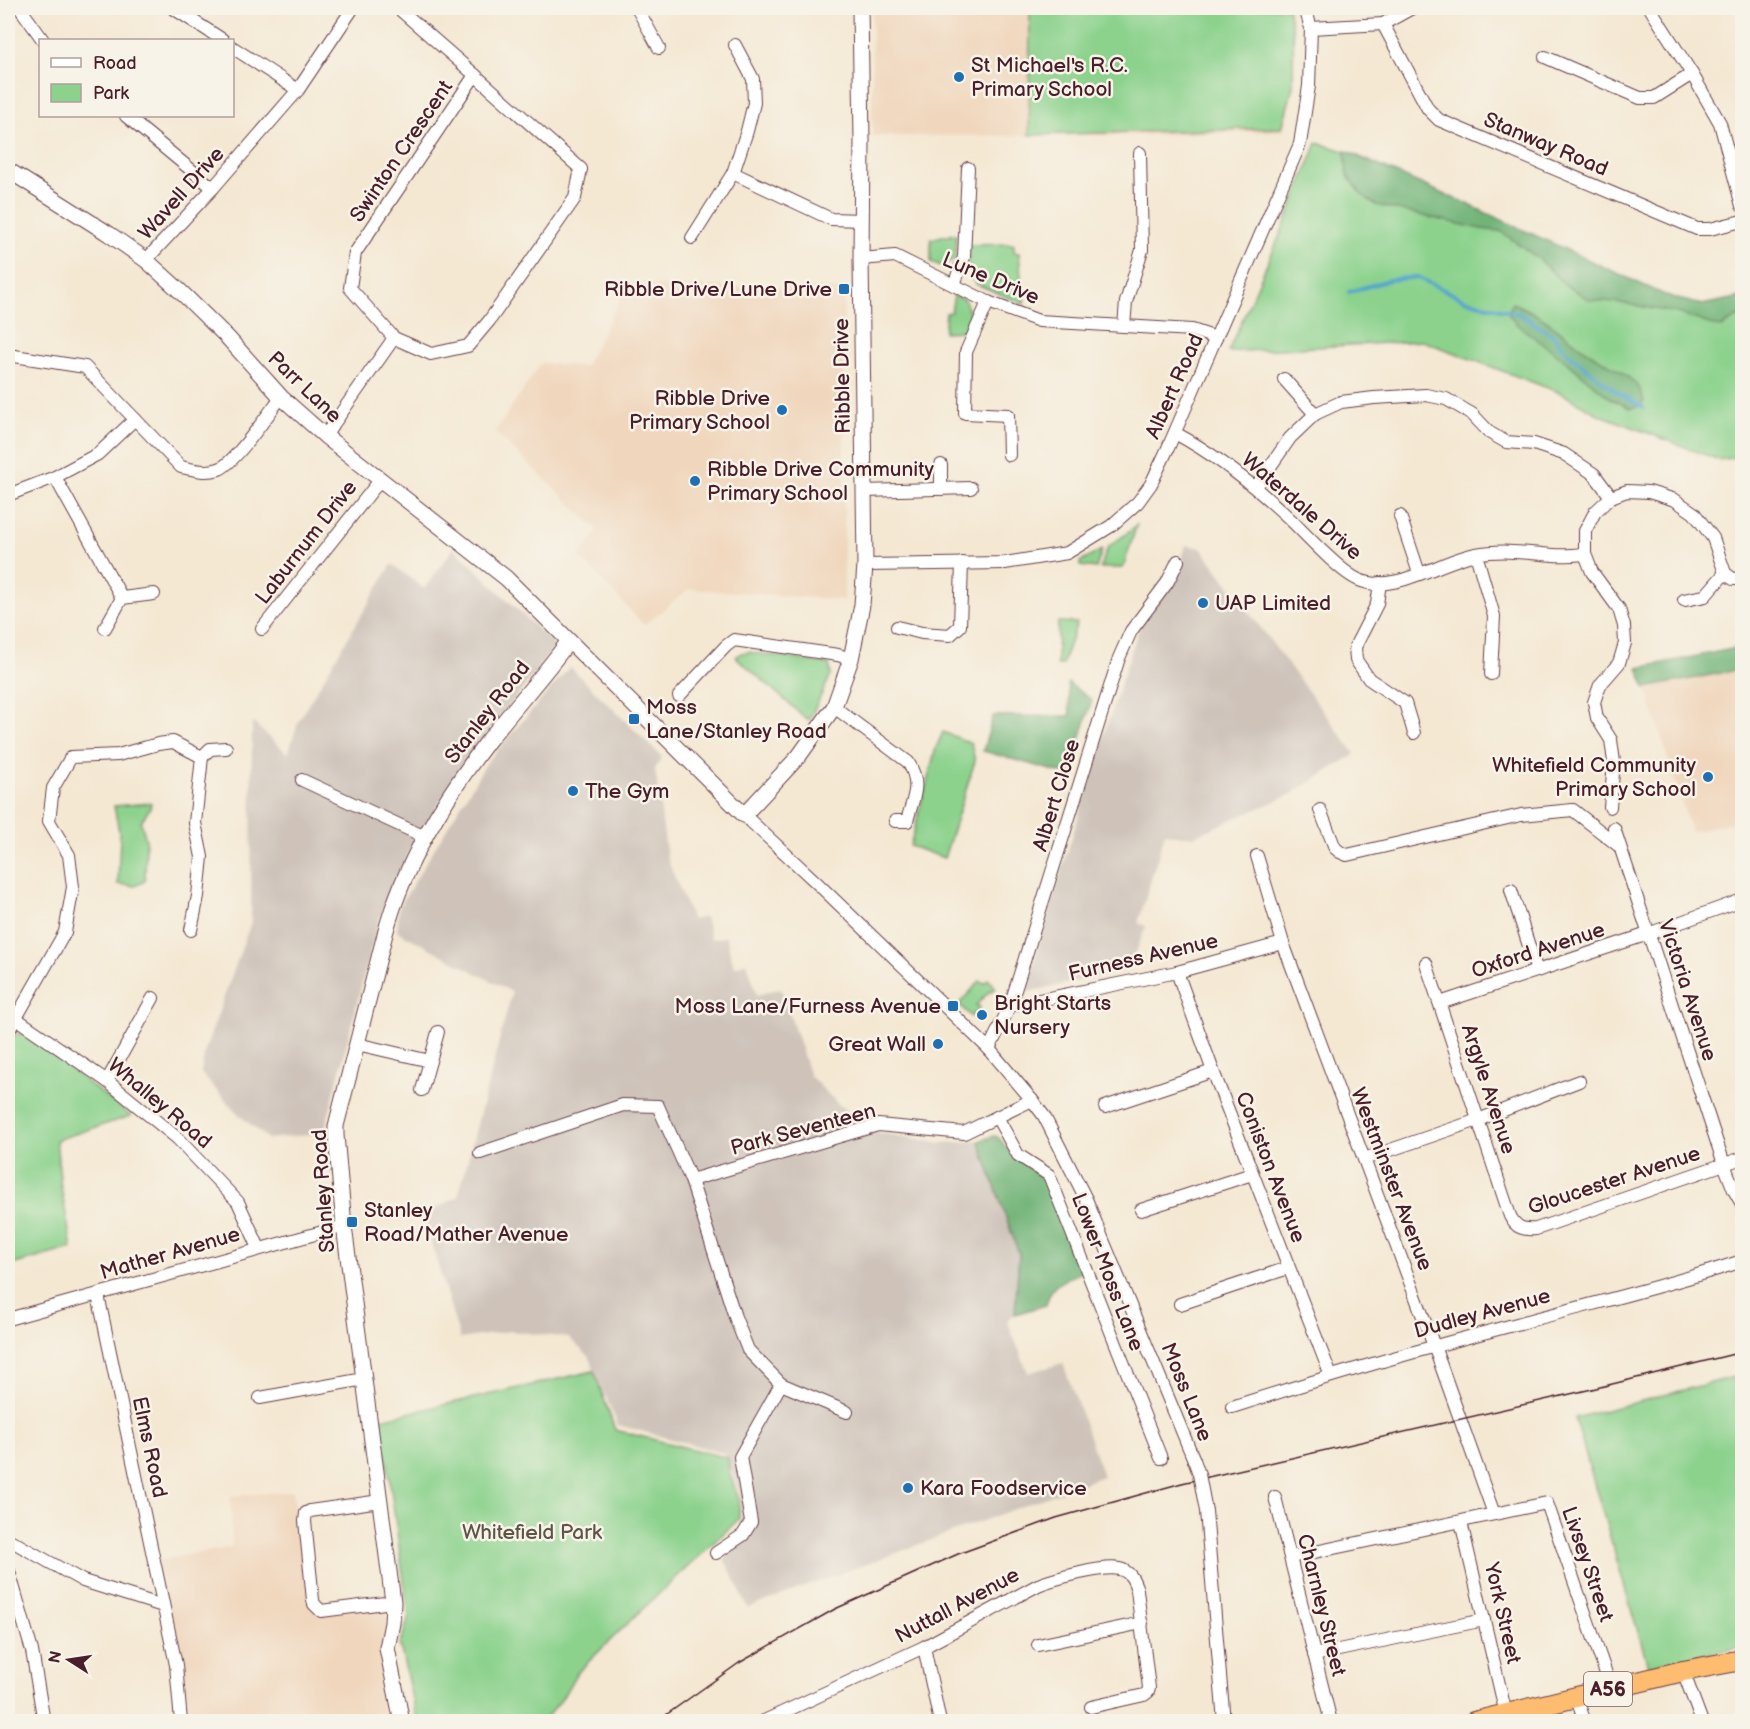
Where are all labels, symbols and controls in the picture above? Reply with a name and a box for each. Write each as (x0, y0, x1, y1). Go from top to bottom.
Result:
legend (39, 39, 234, 117)
text: Road (93, 53, 137, 74)
place label: St Michael's R.C. Primary School (971, 53, 1128, 102)
marker: St Michael's R.C. Primary School (952, 70, 966, 84)
street label: Swinton Crescent (345, 75, 458, 227)
text: Park (93, 83, 129, 104)
street label: Stanway Road (1480, 107, 1612, 182)
street label: Wavell Drive (133, 142, 230, 245)
street label: Lune Drive (938, 247, 1043, 310)
place label: Ribble Drive/Lune Drive (604, 277, 832, 302)
marker: Ribble Drive/Lune Drive (837, 282, 851, 296)
street label: Ribble Drive (829, 318, 856, 434)
street label: Albert Road (1140, 330, 1209, 443)
street label: Parr Lane (263, 346, 347, 429)
place label: Ribble Drive Primary School (629, 386, 770, 435)
marker: Ribble Drive Primary School (775, 403, 789, 417)
street label: Waterdale Drive (1236, 447, 1367, 565)
place label: Ribble Drive Community Primary School (707, 457, 935, 506)
marker: Ribble Drive Community Primary School (688, 474, 702, 488)
street label: Laburnum Drive (250, 475, 362, 609)
place label: UAP Limited (1215, 591, 1331, 616)
marker: UAP Limited (1196, 596, 1210, 610)
street label: Stanley Road (439, 656, 535, 769)
place label: Moss Lane/Stanley Road (646, 695, 827, 744)
marker: Moss Lane/Stanley Road (627, 712, 641, 726)
street label: Albert Close (1028, 736, 1085, 854)
place label: Whitefield Community Primary School (1492, 753, 1697, 802)
marker: Whitefield Community Primary School (1701, 770, 1715, 784)
place label: The Gym (585, 779, 669, 804)
marker: The Gym (566, 784, 580, 798)
street label: Victoria Avenue (1653, 916, 1722, 1064)
street label: Oxford Avenue (1468, 917, 1608, 984)
street label: Furness Avenue (1066, 928, 1220, 987)
place label: Bright Starts Nursery (994, 991, 1111, 1040)
place label: Moss Lane/Furness Avenue (675, 994, 941, 1019)
marker: Moss Lane/Furness Avenue (946, 999, 960, 1013)
marker: Bright Starts Nursery (975, 1008, 989, 1022)
street label: Argyle Avenue (1456, 1021, 1521, 1157)
place label: Great Wall (828, 1032, 926, 1057)
marker: Great Wall (931, 1037, 945, 1051)
street label: Whalley Road (103, 1053, 217, 1154)
street label: Westminster Avenue (1345, 1084, 1438, 1274)
street label: Coniston Avenue (1230, 1088, 1311, 1246)
street label: Park Seventeen (728, 1098, 878, 1161)
street label: Stanley Road (307, 1128, 340, 1253)
street label: Gloucester Avenue (1525, 1141, 1703, 1220)
street label: Lower Moss Lane (1066, 1190, 1149, 1355)
place label: Stanley Road/Mather Avenue (364, 1198, 569, 1247)
marker: Stanley Road/Mather Avenue (345, 1215, 359, 1229)
street label: Mather Avenue (97, 1222, 243, 1285)
street label: Dudley Avenue (1411, 1283, 1553, 1344)
street label: Moss Lane (1155, 1339, 1218, 1445)
street label: Elms Road (127, 1394, 172, 1500)
place label: Kara Foodservice (920, 1476, 1087, 1501)
marker: Kara Foodservice (901, 1481, 915, 1495)
street label: Livsey Street (1556, 1503, 1619, 1625)
park label: Whitefield Park (462, 1520, 603, 1545)
street label: Charnley Street (1292, 1531, 1351, 1679)
street label: York Street (1479, 1559, 1526, 1667)
street label: Nuttall Avenue (891, 1562, 1024, 1649)
north arrow (39, 1630, 99, 1690)
text: N (45, 1649, 66, 1665)
road number: A56 (1584, 1672, 1632, 1706)

